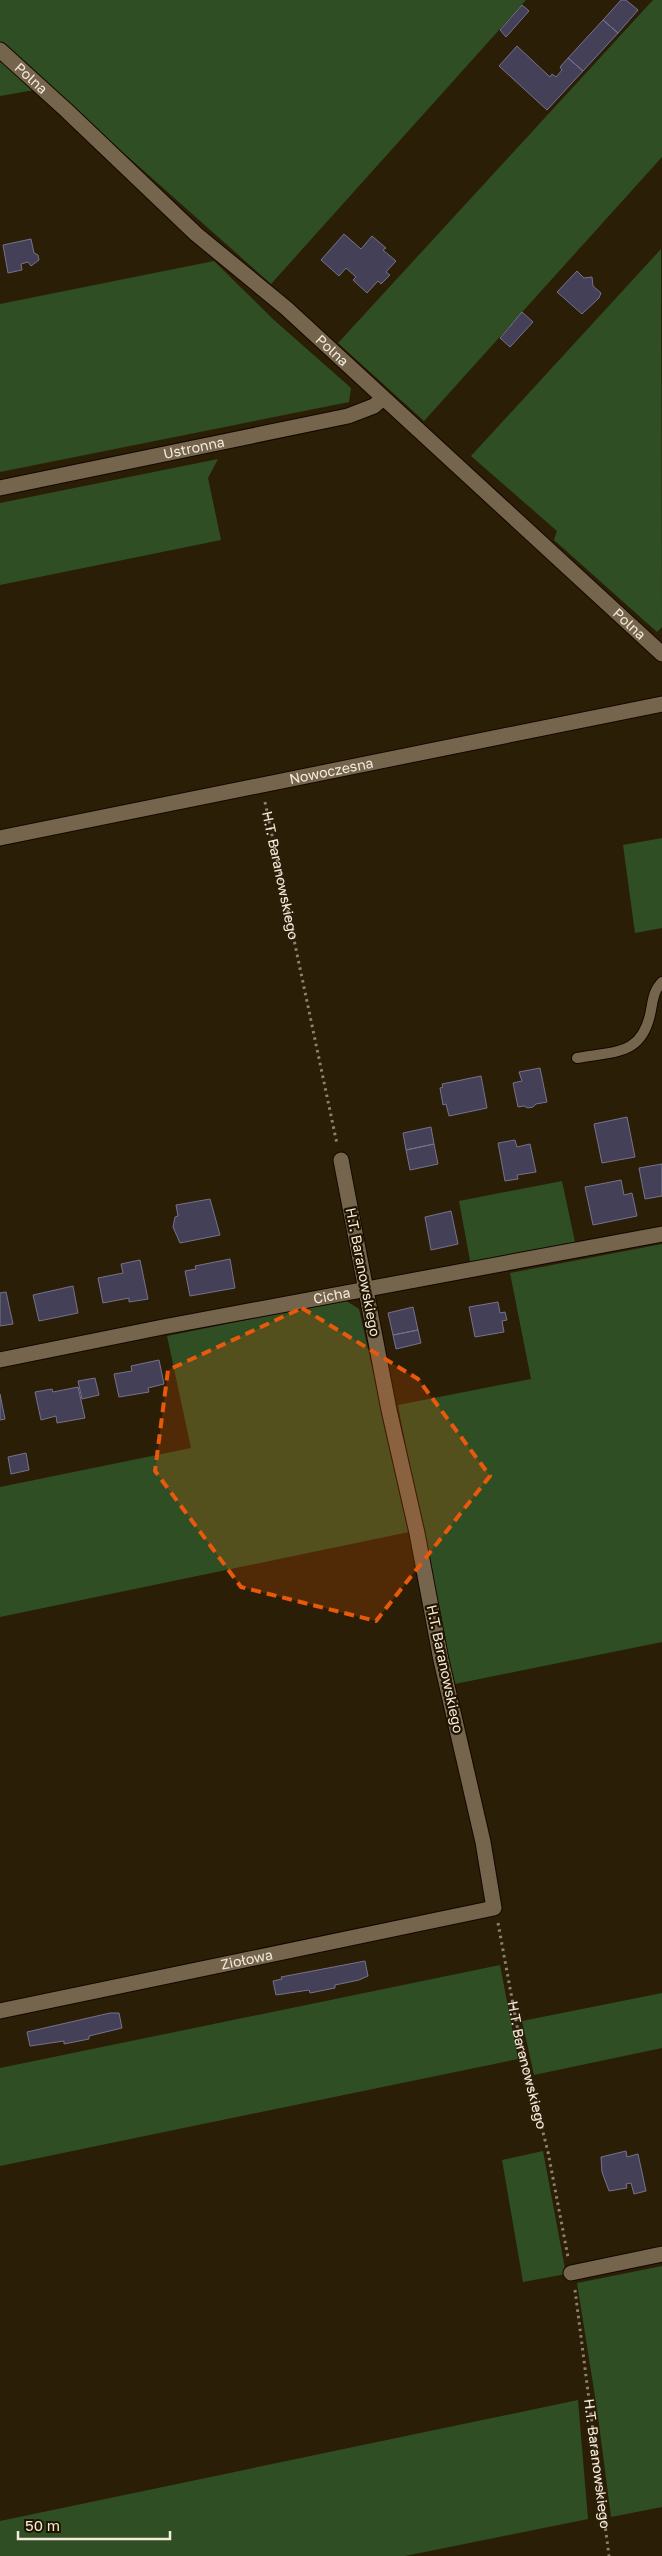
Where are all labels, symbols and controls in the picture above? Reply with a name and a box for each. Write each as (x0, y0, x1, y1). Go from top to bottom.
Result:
street label: Polna (11, 59, 51, 97)
street label: Polna (313, 331, 352, 369)
street label: Ustronna (162, 433, 226, 462)
street label: Polna (610, 604, 650, 643)
street label: Nowoczesna (288, 754, 375, 787)
street label: H.T. Baranowskiego (259, 809, 303, 941)
street label: H.T. Baranowskiego (343, 1206, 384, 1338)
street label: Cicha (312, 1283, 352, 1307)
street label: H.T. Baranowskiego (424, 1603, 467, 1735)
street label: Ziołowa (219, 1945, 274, 1973)
street label: H.T. Baranowskiego (505, 2000, 551, 2131)
street label: H.T. Baranowskiego (581, 2398, 614, 2530)
scale bar (18, 2508, 170, 2540)
text: 50 m (25, 2516, 60, 2534)

